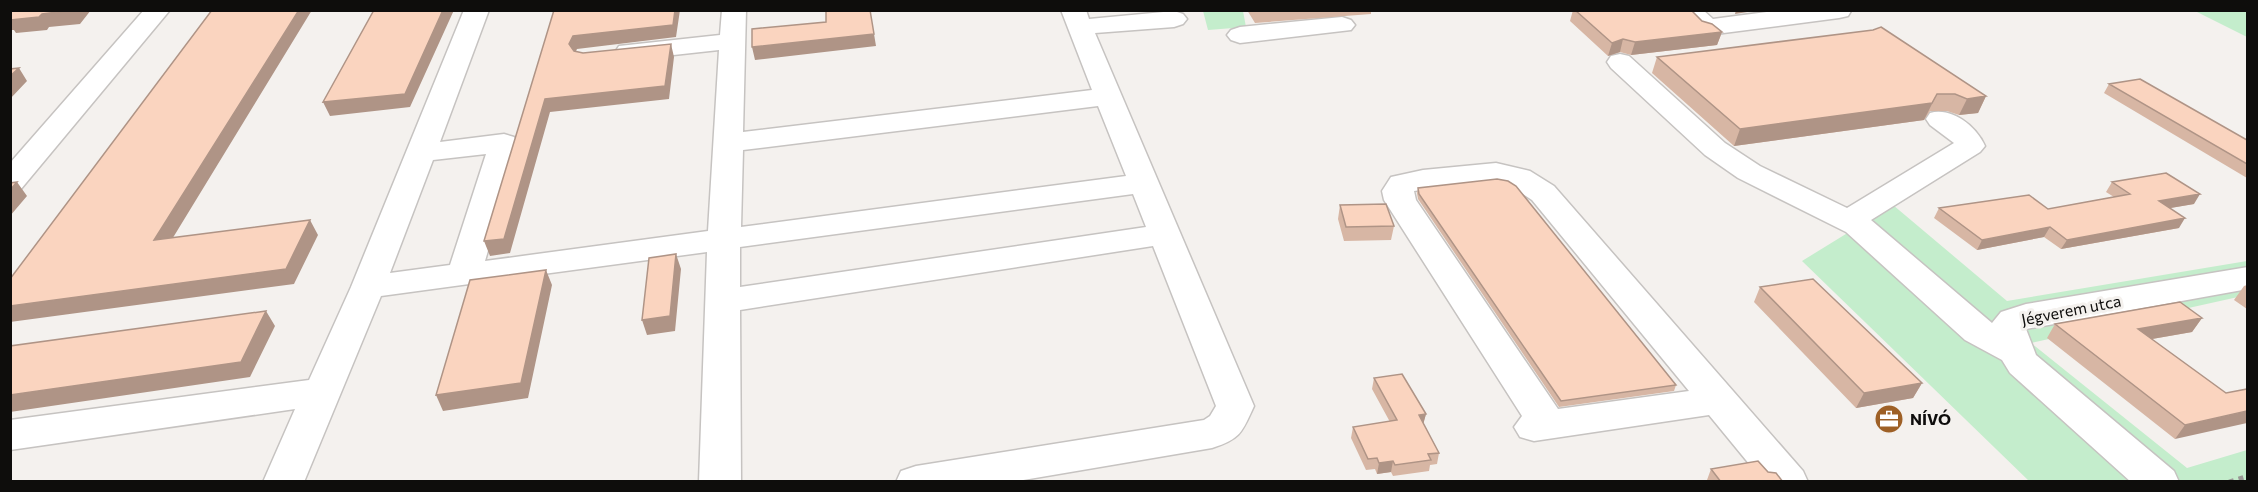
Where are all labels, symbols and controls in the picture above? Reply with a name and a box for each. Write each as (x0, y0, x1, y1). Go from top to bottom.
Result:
street label: Jégverem utca (2019, 291, 2122, 329)
office icon: NÍVÓ (1873, 403, 1905, 435)
place label: NÍVÓ (1910, 409, 1951, 428)

